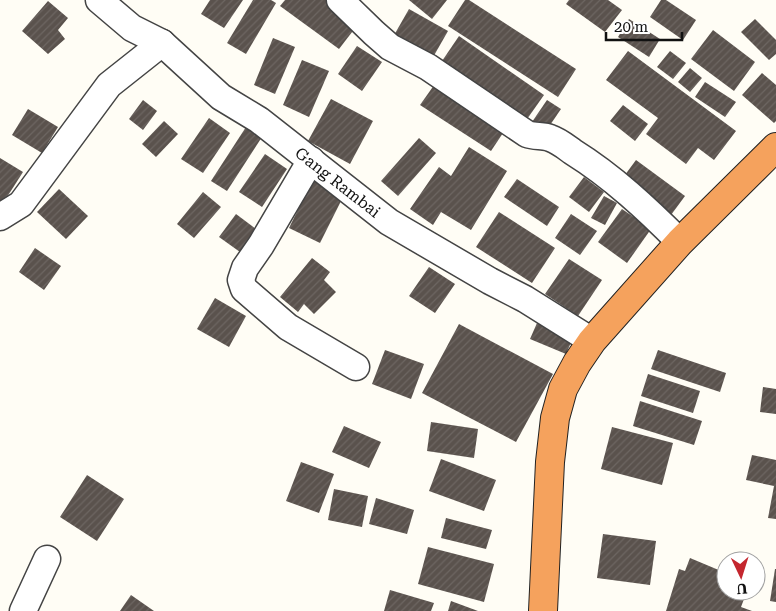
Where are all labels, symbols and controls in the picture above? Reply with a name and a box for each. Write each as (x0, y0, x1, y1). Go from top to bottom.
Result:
scale bar (606, 10, 682, 42)
text: 20 m (614, 18, 649, 36)
street label: Gang Rambai (291, 143, 384, 222)
north arrow (716, 551, 766, 601)
text: U (736, 581, 748, 597)

